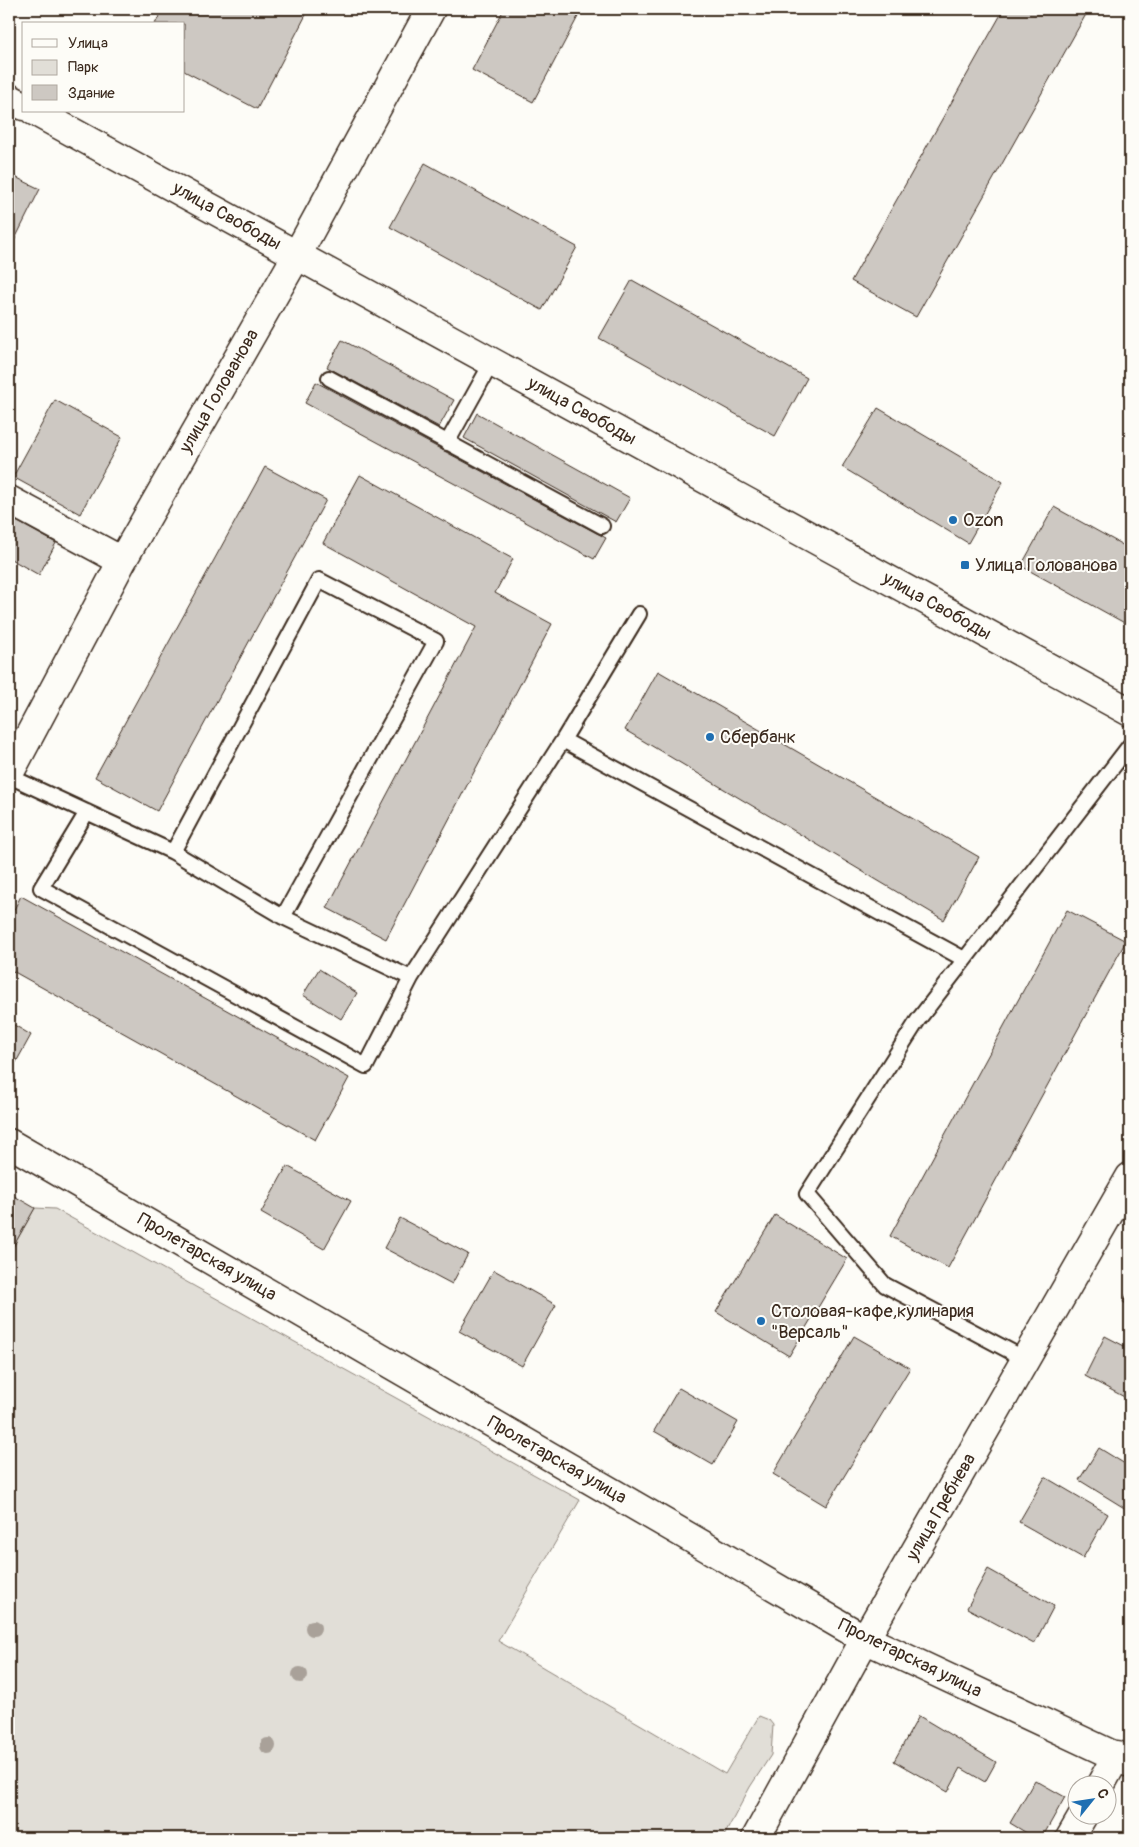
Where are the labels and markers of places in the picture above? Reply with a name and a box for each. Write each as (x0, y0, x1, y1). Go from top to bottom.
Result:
place label: Ozon (963, 509, 1003, 532)
marker: Ozon (947, 514, 959, 526)
place label: Улица Голованова (975, 554, 1117, 577)
marker: Улица Голованова (959, 559, 971, 571)
place label: Сбербанк (720, 726, 796, 749)
marker: Сбербанк (704, 731, 716, 743)
place label: Столовая-кафе,кулинария "Версаль" (771, 1300, 974, 1344)
marker: Столовая-кафе,кулинария "Версаль" (755, 1315, 767, 1327)

